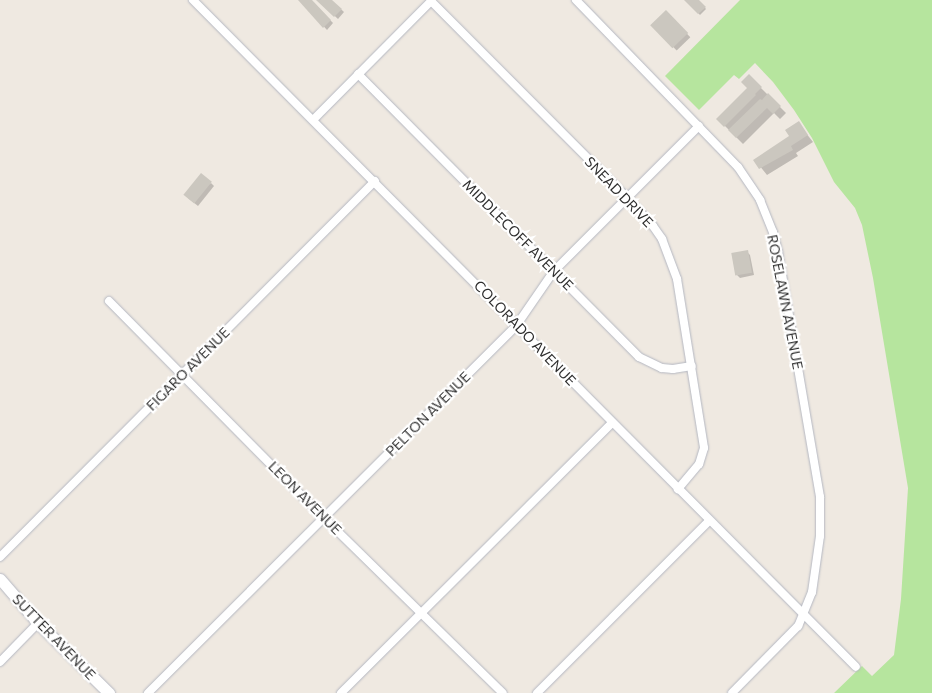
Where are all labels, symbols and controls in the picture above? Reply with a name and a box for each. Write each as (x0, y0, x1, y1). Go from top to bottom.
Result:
street label: SNEAD DRIVE (581, 153, 657, 231)
street label: MIDDLECOFF AVENUE (459, 176, 577, 294)
street label: ROSELAWN AVENUE (764, 233, 806, 371)
street label: COLORADO AVENUE (471, 277, 579, 389)
street label: FIGARO AVENUE (143, 324, 233, 414)
street label: PELTON AVENUE (382, 368, 474, 460)
street label: LEON AVENUE (265, 458, 345, 538)
street label: SUTTER AVENUE (9, 591, 99, 683)

